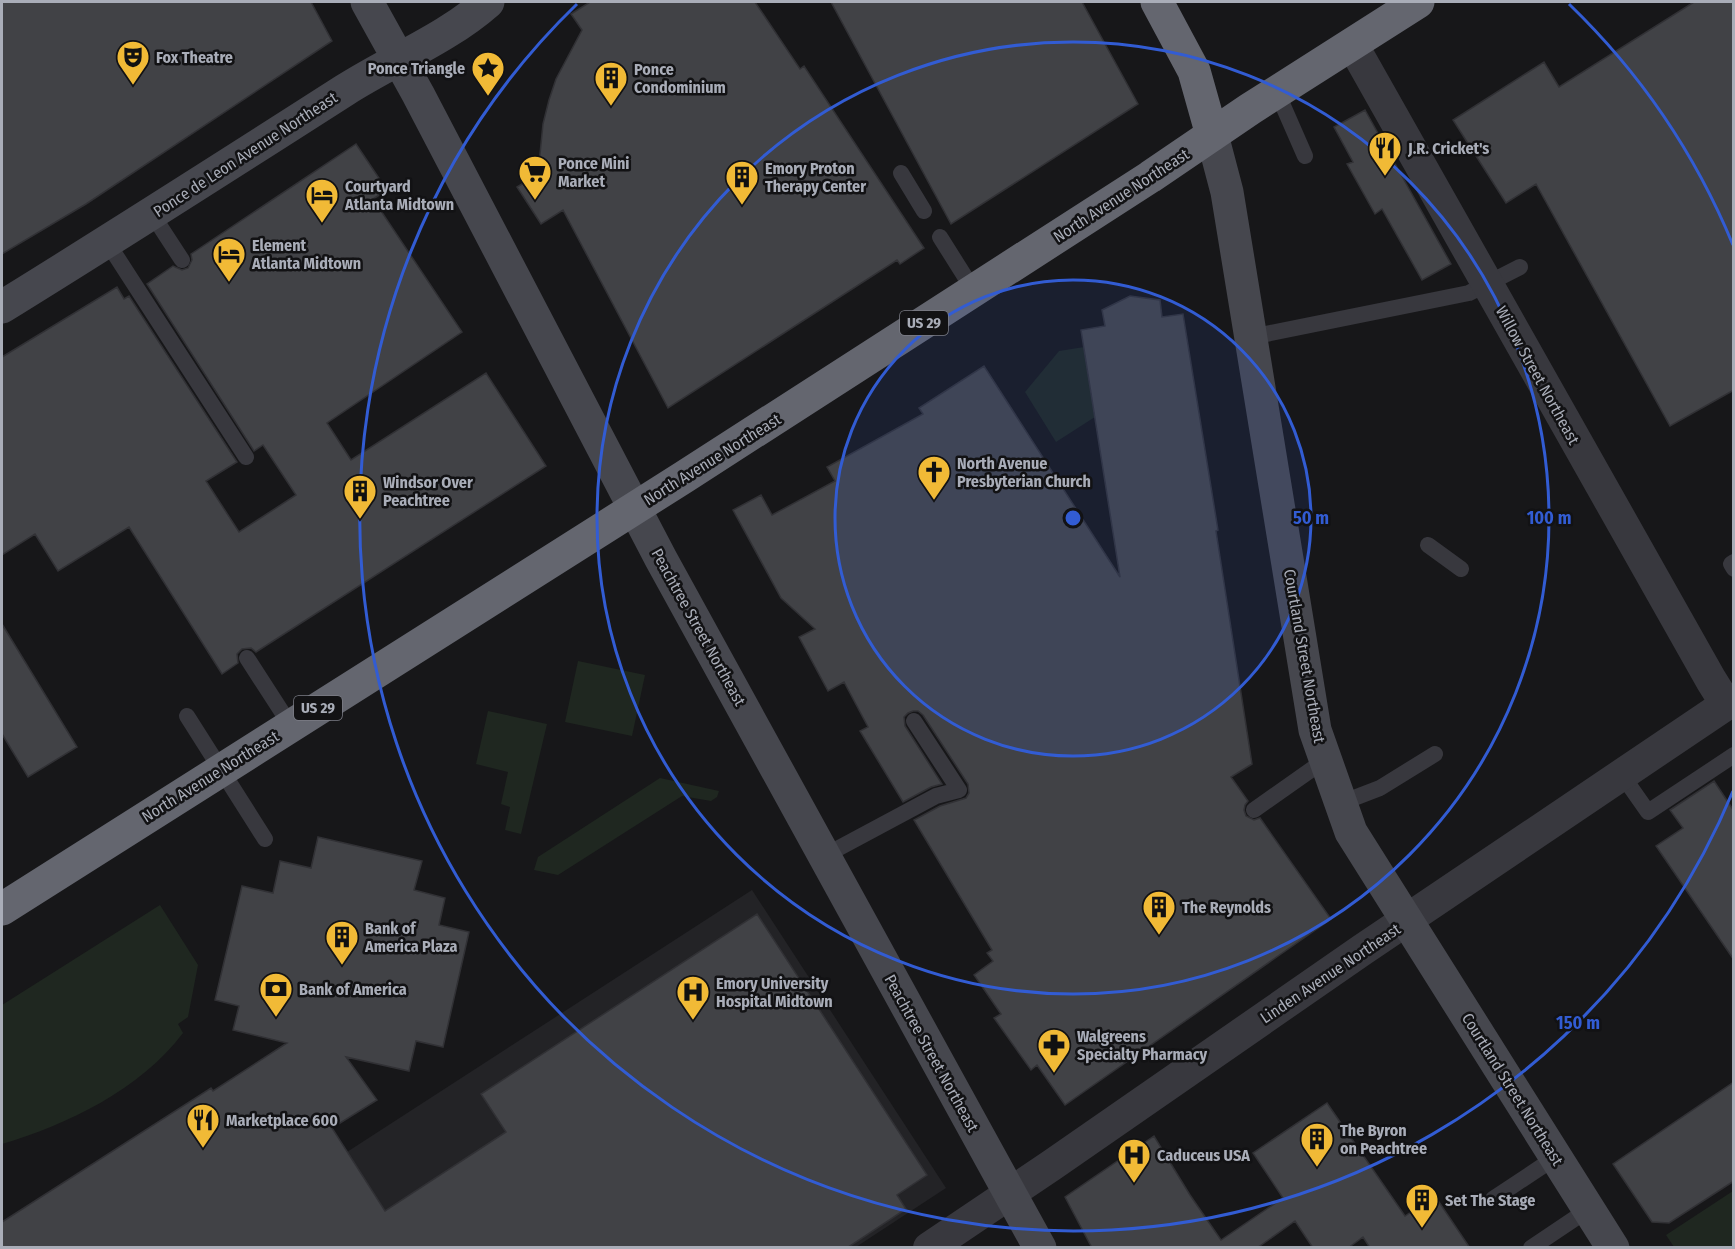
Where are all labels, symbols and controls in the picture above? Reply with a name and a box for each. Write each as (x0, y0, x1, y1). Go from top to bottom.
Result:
theatre icon: Fox Theatre (115, 39, 151, 86)
place label: Fox Theatre (156, 48, 233, 67)
place icon: Ponce Triangle (470, 50, 506, 97)
place label: Ponce Triangle (368, 59, 465, 78)
building icon: Ponce Condominium (593, 60, 629, 107)
place label: Ponce Condominium (634, 60, 726, 97)
street label: Ponce de Leon Avenue Northeast (150, 87, 341, 221)
restaurant icon: J.R. Cricket's (1367, 130, 1403, 177)
place label: J.R. Cricket's (1407, 139, 1489, 158)
street label: North Avenue Northeast (1050, 144, 1193, 246)
supermarket icon: Ponce Mini Market (517, 154, 553, 201)
place label: Ponce Mini Market (558, 154, 629, 191)
building icon: Emory Proton Therapy Center (724, 159, 760, 206)
place label: Emory Proton Therapy Center (765, 159, 866, 196)
hotel icon: Courtyard Atlanta Midtown (304, 177, 340, 224)
place label: Courtyard Atlanta Midtown (344, 177, 454, 214)
hotel icon: Element Atlanta Midtown (211, 236, 247, 283)
place label: Element Atlanta Midtown (251, 236, 361, 273)
street label: Willow Street Northeast (1492, 303, 1584, 448)
road number: US 29 (900, 311, 948, 335)
street label: North Avenue Northeast (640, 409, 785, 509)
church icon: North Avenue Presbyterian Church (916, 454, 952, 501)
place label: North Avenue Presbyterian Church (957, 454, 1091, 491)
building icon: Windsor Over Peachtree (342, 473, 378, 520)
place label: Windsor Over Peachtree (383, 473, 473, 510)
text: 50 m (1293, 507, 1329, 529)
text: 100 m (1527, 507, 1571, 529)
centre of rings (1063, 508, 1083, 528)
street label: Peachtree Street Northeast (647, 545, 750, 710)
street label: Courtland Street Northeast (1280, 568, 1329, 745)
road number: US 29 (294, 696, 342, 720)
street label: North Avenue Northeast (138, 726, 283, 826)
building icon: The Reynolds (1141, 889, 1177, 936)
place label: The Reynolds (1182, 898, 1271, 917)
building icon: Bank of America Plaza (324, 919, 360, 966)
place label: Bank of America Plaza (364, 919, 457, 956)
street label: Linden Avenue Northeast (1257, 919, 1405, 1027)
bank icon: Bank of America (258, 971, 294, 1018)
street label: Peachtree Street Northeast (880, 971, 983, 1136)
hospital icon: Emory University Hospital Midtown (675, 974, 711, 1021)
place label: Emory University Hospital Midtown (716, 974, 833, 1011)
place label: Bank of America (299, 980, 407, 999)
street label: Courtland Street Northeast (1458, 1010, 1568, 1170)
text: 150 m (1556, 1012, 1600, 1034)
pharmacy icon: Walgreens Specialty Pharmacy (1036, 1027, 1072, 1074)
place label: Walgreens Specialty Pharmacy (1077, 1027, 1208, 1064)
restaurant icon: Marketplace 600 (185, 1102, 221, 1149)
place label: Marketplace 600 (226, 1111, 338, 1130)
building icon: The Byron on Peachtree (1299, 1121, 1335, 1168)
place label: The Byron on Peachtree (1340, 1121, 1427, 1158)
hospital icon: Caduceus USA (1116, 1137, 1152, 1184)
place label: Caduceus USA (1157, 1146, 1250, 1165)
building icon: Set The Stage (1404, 1182, 1440, 1229)
place label: Set The Stage (1445, 1191, 1535, 1210)

